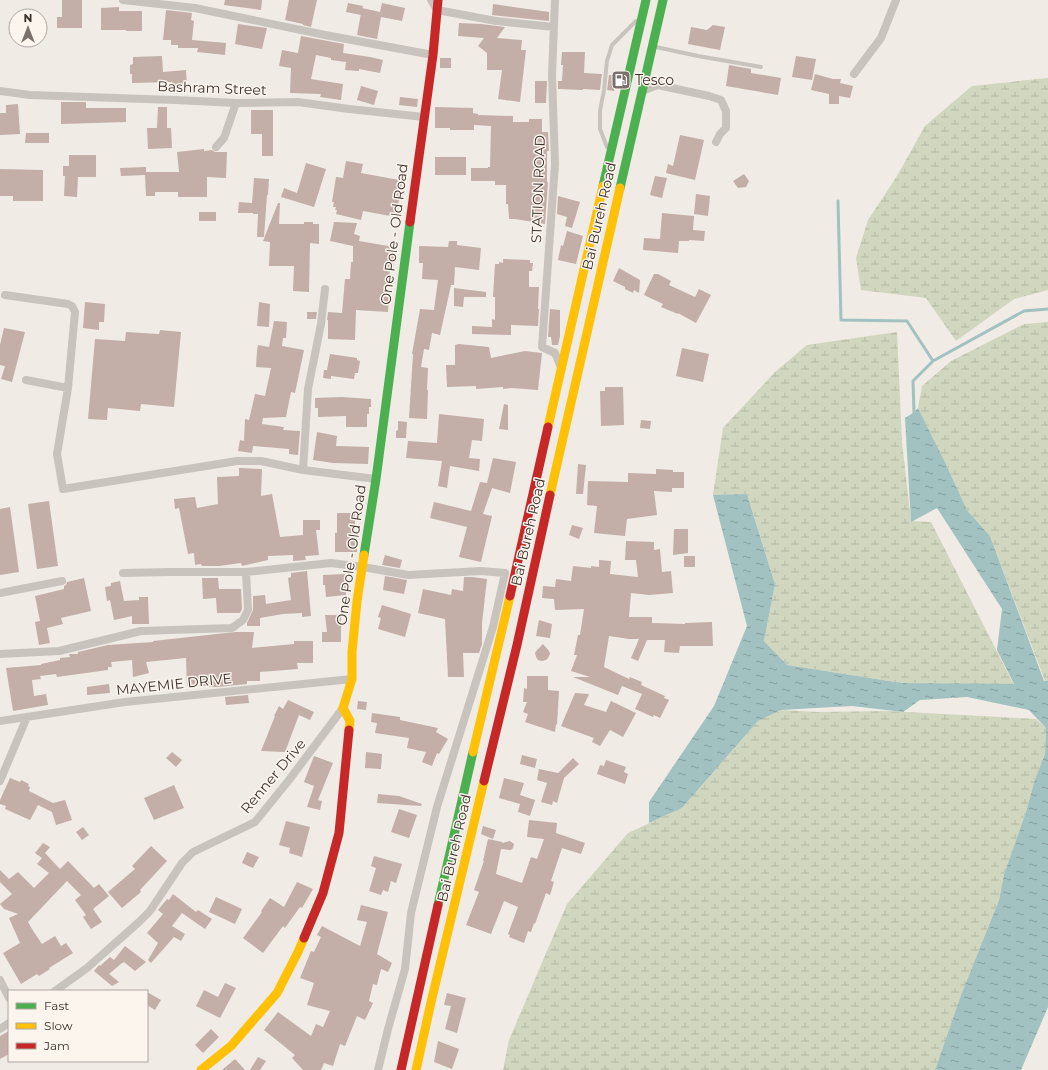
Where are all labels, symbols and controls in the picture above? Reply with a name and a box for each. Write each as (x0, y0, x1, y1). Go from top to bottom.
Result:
north arrow (8, 8, 48, 48)
text: N (24, 11, 32, 25)
fuel station icon: Tesco (610, 69, 632, 91)
place label: Tesco (635, 71, 674, 89)
street label: Bashram Street (157, 77, 267, 99)
street label: STATION ROAD (527, 135, 549, 243)
street label: Bai Bureh Road (578, 160, 620, 272)
street label: One Pole - Old Road (376, 162, 412, 306)
street label: Bai Bureh Road (507, 476, 549, 588)
street label: One Pole - Old Road (332, 483, 370, 627)
street label: MAYEMIE DRIVE (115, 669, 233, 699)
street label: Renner Drive (237, 735, 309, 817)
street label: Bai Bureh Road (433, 792, 475, 904)
legend (8, 990, 148, 1062)
text: Fast (44, 998, 69, 1013)
text: Slow (44, 1018, 73, 1033)
text: Jam (43, 1038, 70, 1053)

